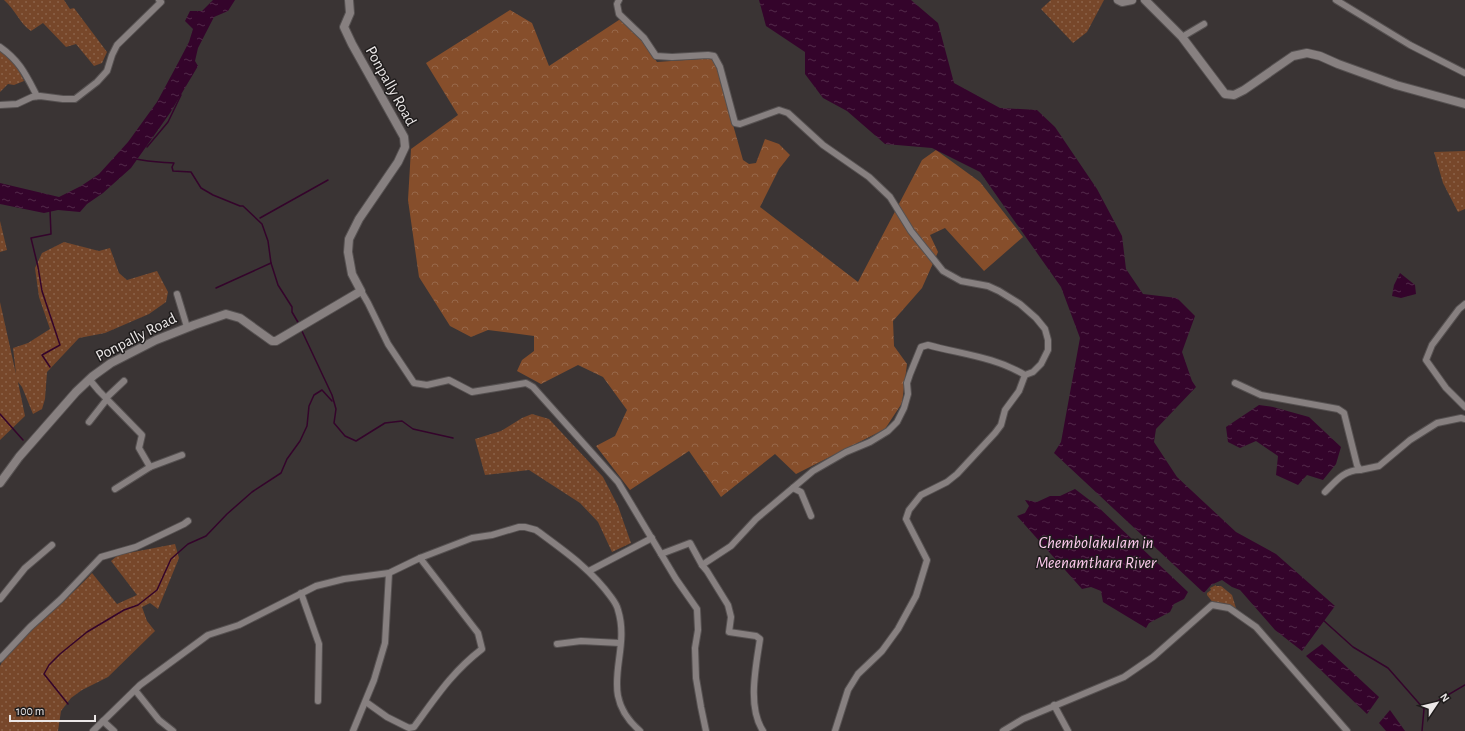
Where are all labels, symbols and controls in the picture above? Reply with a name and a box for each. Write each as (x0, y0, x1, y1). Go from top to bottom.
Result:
street label: Ponpally Road (362, 43, 419, 129)
street label: Ponpally Road (93, 310, 179, 365)
water label: Chembolakulam in Meenamthara River (1036, 534, 1157, 571)
north arrow (1417, 683, 1457, 723)
text: N (1438, 691, 1451, 704)
scale bar (10, 697, 95, 723)
text: 100 m (16, 705, 44, 717)

